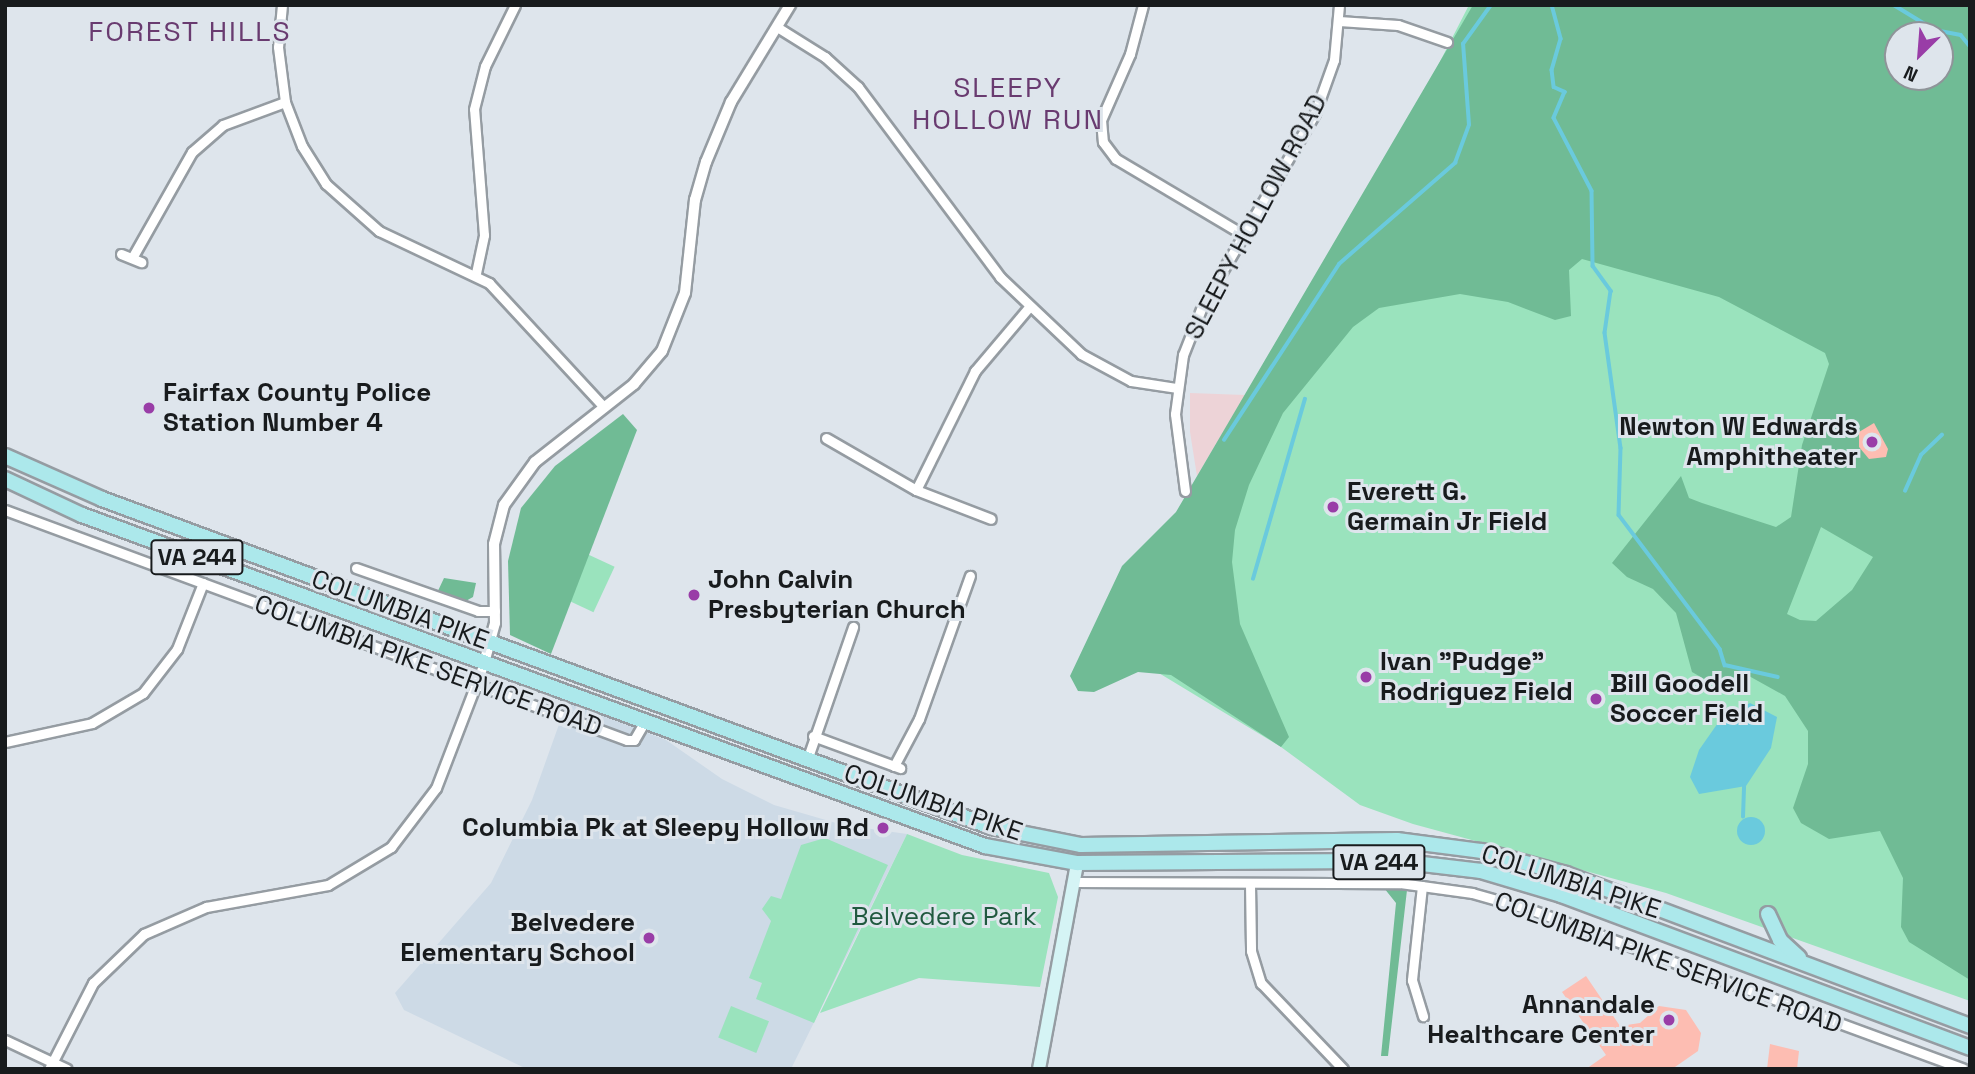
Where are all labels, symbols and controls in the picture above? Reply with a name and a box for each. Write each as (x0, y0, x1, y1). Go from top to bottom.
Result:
district label: FOREST HILLS (89, 14, 291, 48)
north arrow (1884, 21, 1954, 91)
text: N (1900, 60, 1922, 88)
district label: SLEEPY HOLLOW RUN (913, 70, 1103, 136)
street label: SLEEPY HOLLOW ROAD (1178, 89, 1334, 345)
place label: Fairfax County Police Station Number 4 (163, 377, 431, 438)
marker: Fairfax County Police Station Number 4 (141, 400, 157, 416)
place label: Newton W Edwards Amphitheater (1619, 411, 1858, 472)
marker: Newton W Edwards Amphitheater (1864, 434, 1880, 450)
place label: Everett G. Germain Jr Field (1347, 476, 1547, 538)
marker: Everett G. Germain Jr Field (1325, 499, 1341, 515)
road number: VA 244 (150, 536, 244, 578)
street label: COLUMBIA PIKE (307, 563, 493, 657)
place label: John Calvin Presbyterian Church (708, 564, 966, 626)
marker: John Calvin Presbyterian Church (686, 587, 702, 603)
street label: COLUMBIA PIKE SERVICE ROAD (250, 588, 606, 744)
place label: Ivan "Pudge" Rodriguez Field (1380, 646, 1573, 708)
place label: Bill Goodell Soccer Field (1610, 668, 1763, 730)
marker: Ivan "Pudge" Rodriguez Field (1358, 669, 1374, 685)
marker: Bill Goodell Soccer Field (1588, 691, 1604, 707)
street label: COLUMBIA PIKE (840, 758, 1026, 848)
place label: Columbia Pk at Sleepy Hollow Rd (462, 812, 869, 844)
marker: Columbia Pk at Sleepy Hollow Rd (875, 820, 891, 836)
street label: COLUMBIA PIKE (1477, 838, 1665, 926)
road number: VA 244 (1332, 842, 1426, 882)
street label: COLUMBIA PIKE SERVICE ROAD (1490, 885, 1846, 1041)
park label: Belvedere Park (851, 901, 1037, 933)
place label: Belvedere Elementary School (400, 907, 635, 968)
marker: Belvedere Elementary School (641, 930, 657, 946)
place label: Annandale Healthcare Center (1427, 989, 1655, 1050)
marker: Annandale Healthcare Center (1661, 1012, 1677, 1028)

